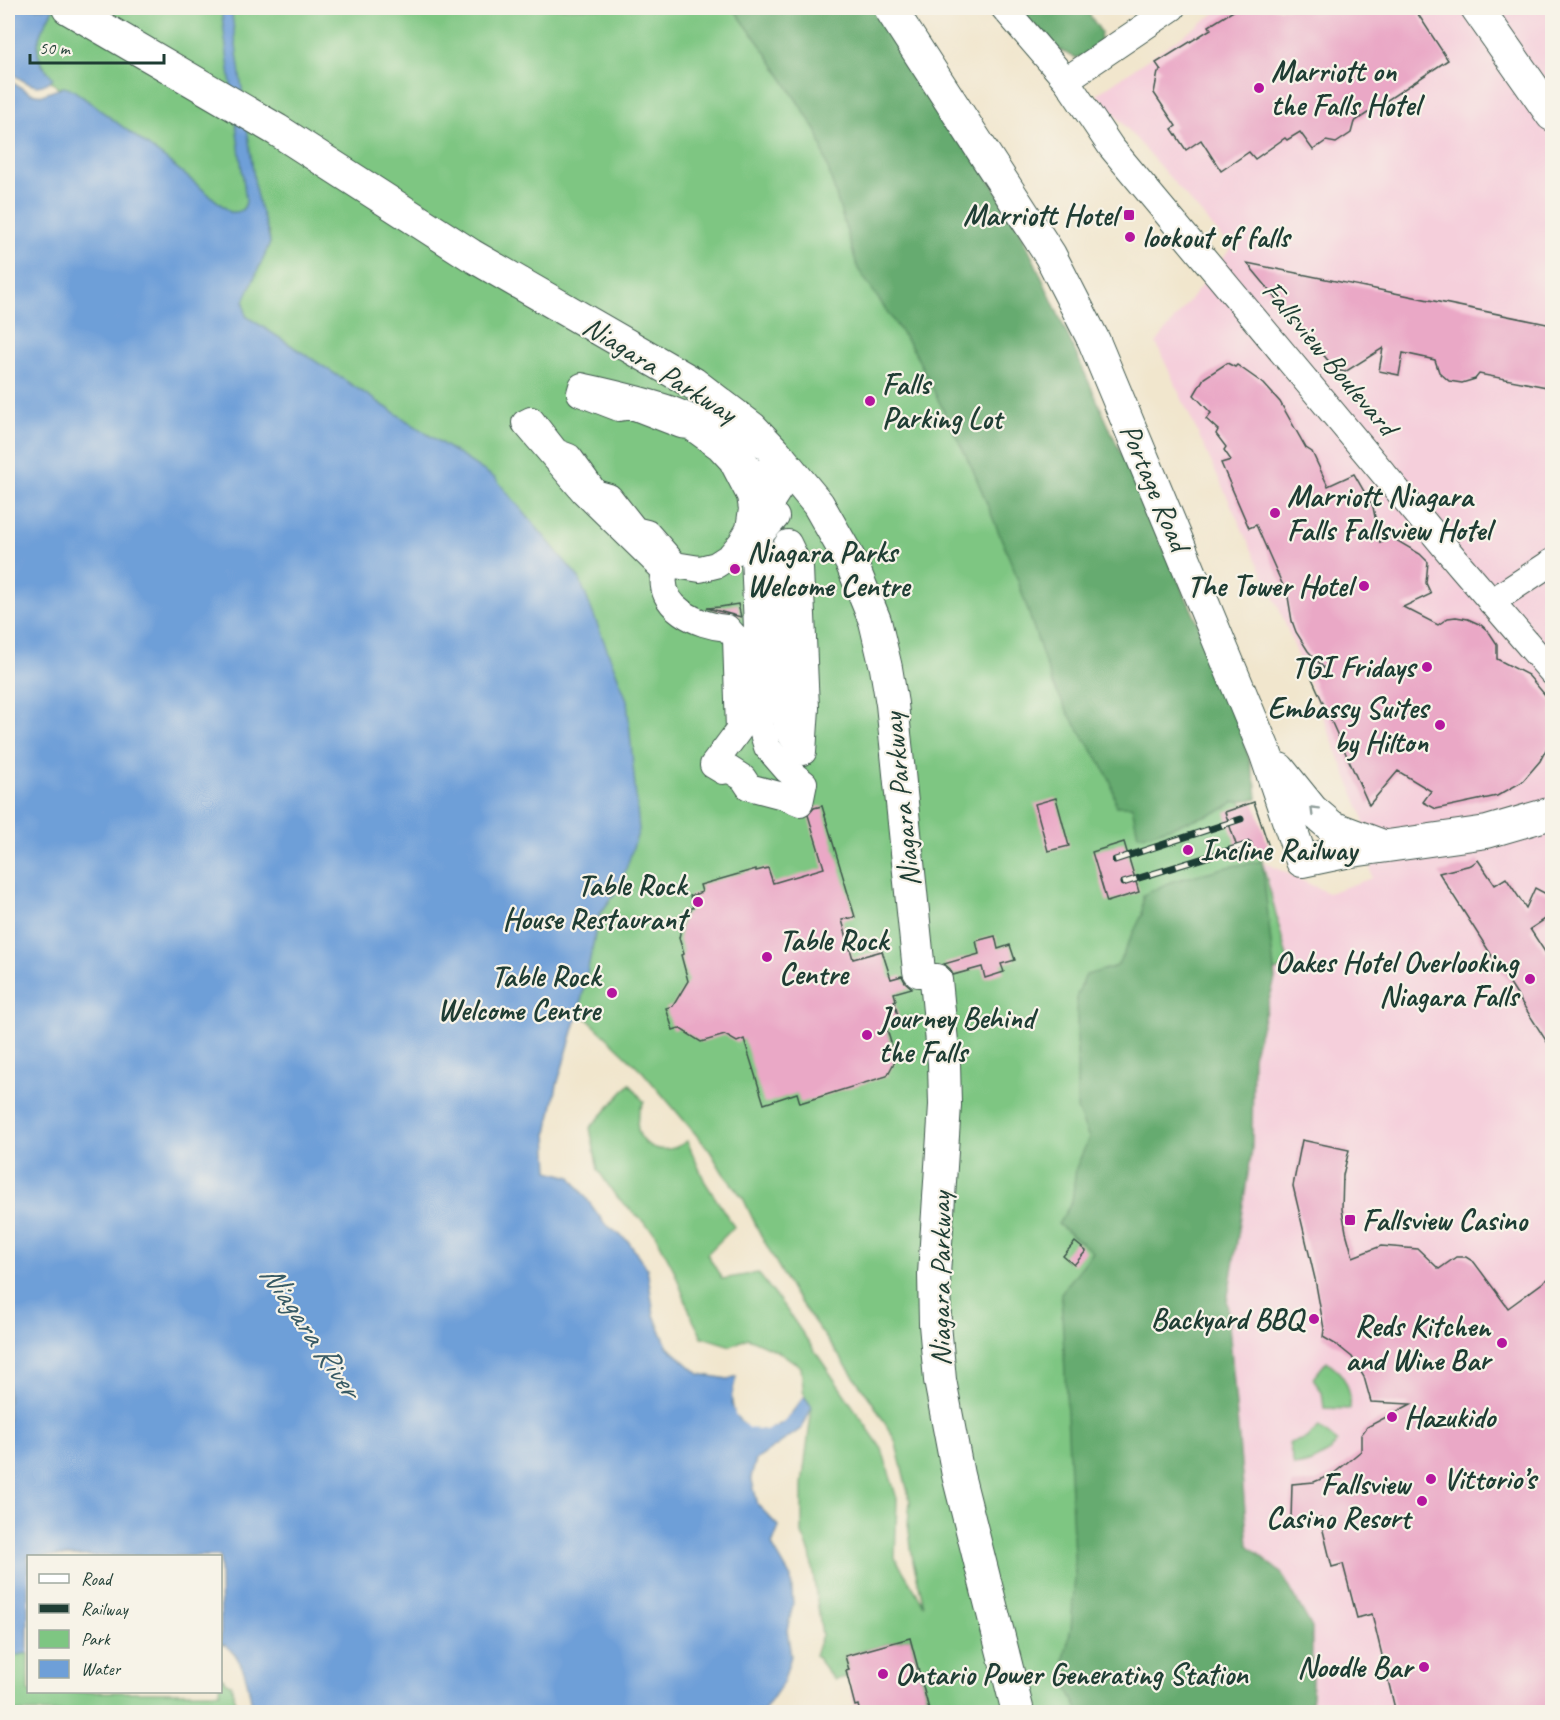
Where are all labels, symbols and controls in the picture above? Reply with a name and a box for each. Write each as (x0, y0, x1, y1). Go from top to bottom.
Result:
scale bar (30, 27, 164, 65)
text: 50 m (39, 37, 72, 59)
place label: Marriott on the Falls Hotel (1271, 52, 1425, 124)
marker: Marriott on the Falls Hotel (1252, 81, 1266, 95)
place label: Marriott Hotel (963, 196, 1123, 234)
marker: Marriott Hotel (1122, 208, 1136, 222)
place label: lookout of falls (1142, 218, 1293, 256)
marker: lookout of falls (1123, 230, 1137, 244)
street label: Fallsview Boulevard (1254, 272, 1409, 447)
street label: Niagara Parkway (576, 307, 746, 433)
place label: Falls Parking Lot (882, 365, 1005, 437)
marker: Falls Parking Lot (863, 394, 877, 408)
street label: Portage Road (1111, 418, 1200, 560)
place label: Marriott Niagara Falls Fallsview Hotel (1287, 477, 1496, 549)
marker: Marriott Niagara Falls Fallsview Hotel (1268, 506, 1282, 520)
place label: Niagara Parks Welcome Centre (747, 533, 911, 605)
marker: Niagara Parks Welcome Centre (728, 562, 742, 576)
place label: The Tower Hotel (1187, 567, 1358, 605)
marker: The Tower Hotel (1357, 579, 1371, 593)
place label: TGI Fridays (1291, 648, 1418, 686)
marker: TGI Fridays (1420, 660, 1434, 674)
place label: Embassy Suites by Hilton (1267, 689, 1431, 762)
street label: Niagara Parkway (873, 708, 929, 889)
marker: Embassy Suites by Hilton (1433, 718, 1447, 732)
one-way arrow (1310, 807, 1321, 818)
place label: Incline Railway (1200, 831, 1359, 869)
marker: Incline Railway (1181, 843, 1195, 857)
place label: Table Rock House Restaurant (503, 866, 691, 938)
marker: Table Rock House Restaurant (691, 895, 705, 909)
place label: Table Rock Centre (779, 921, 891, 993)
place label: Oakes Hotel Overlooking Niagara Falls (1275, 943, 1521, 1015)
marker: Table Rock Centre (760, 950, 774, 964)
place label: Table Rock Welcome Centre (438, 957, 603, 1029)
marker: Oakes Hotel Overlooking Niagara Falls (1523, 972, 1537, 986)
marker: Table Rock Welcome Centre (605, 986, 619, 1000)
place label: Journey Behind the Falls (877, 999, 1039, 1071)
marker: Journey Behind the Falls (860, 1028, 874, 1042)
street label: Niagara Parkway (921, 1189, 959, 1366)
place label: Fallsview Casino (1362, 1201, 1529, 1239)
marker: Fallsview Casino (1343, 1213, 1357, 1227)
water label: Niagara River (251, 1256, 373, 1409)
place label: Backyard BBQ (1151, 1300, 1307, 1338)
place label: Reds Kitchen and Wine Bar (1345, 1307, 1493, 1379)
marker: Backyard BBQ (1307, 1312, 1321, 1326)
marker: Reds Kitchen and Wine Bar (1495, 1336, 1509, 1350)
place label: Hazukido (1404, 1398, 1497, 1436)
marker: Hazukido (1385, 1410, 1399, 1424)
place label: Vittorio’s (1443, 1460, 1539, 1498)
place label: Fallsview Casino Resort (1266, 1465, 1413, 1537)
marker: Vittorio’s (1424, 1472, 1438, 1486)
marker: Fallsview Casino Resort (1415, 1494, 1429, 1508)
legend (27, 1555, 222, 1693)
text: Road (81, 1568, 114, 1590)
text: Railway (81, 1598, 129, 1620)
text: Park (81, 1628, 111, 1650)
place label: Noodle Bar (1297, 1648, 1415, 1686)
place label: Ontario Power Generating Station (895, 1655, 1249, 1693)
text: Water (81, 1658, 122, 1680)
marker: Noodle Bar (1417, 1660, 1431, 1674)
marker: Ontario Power Generating Station (876, 1667, 890, 1681)

